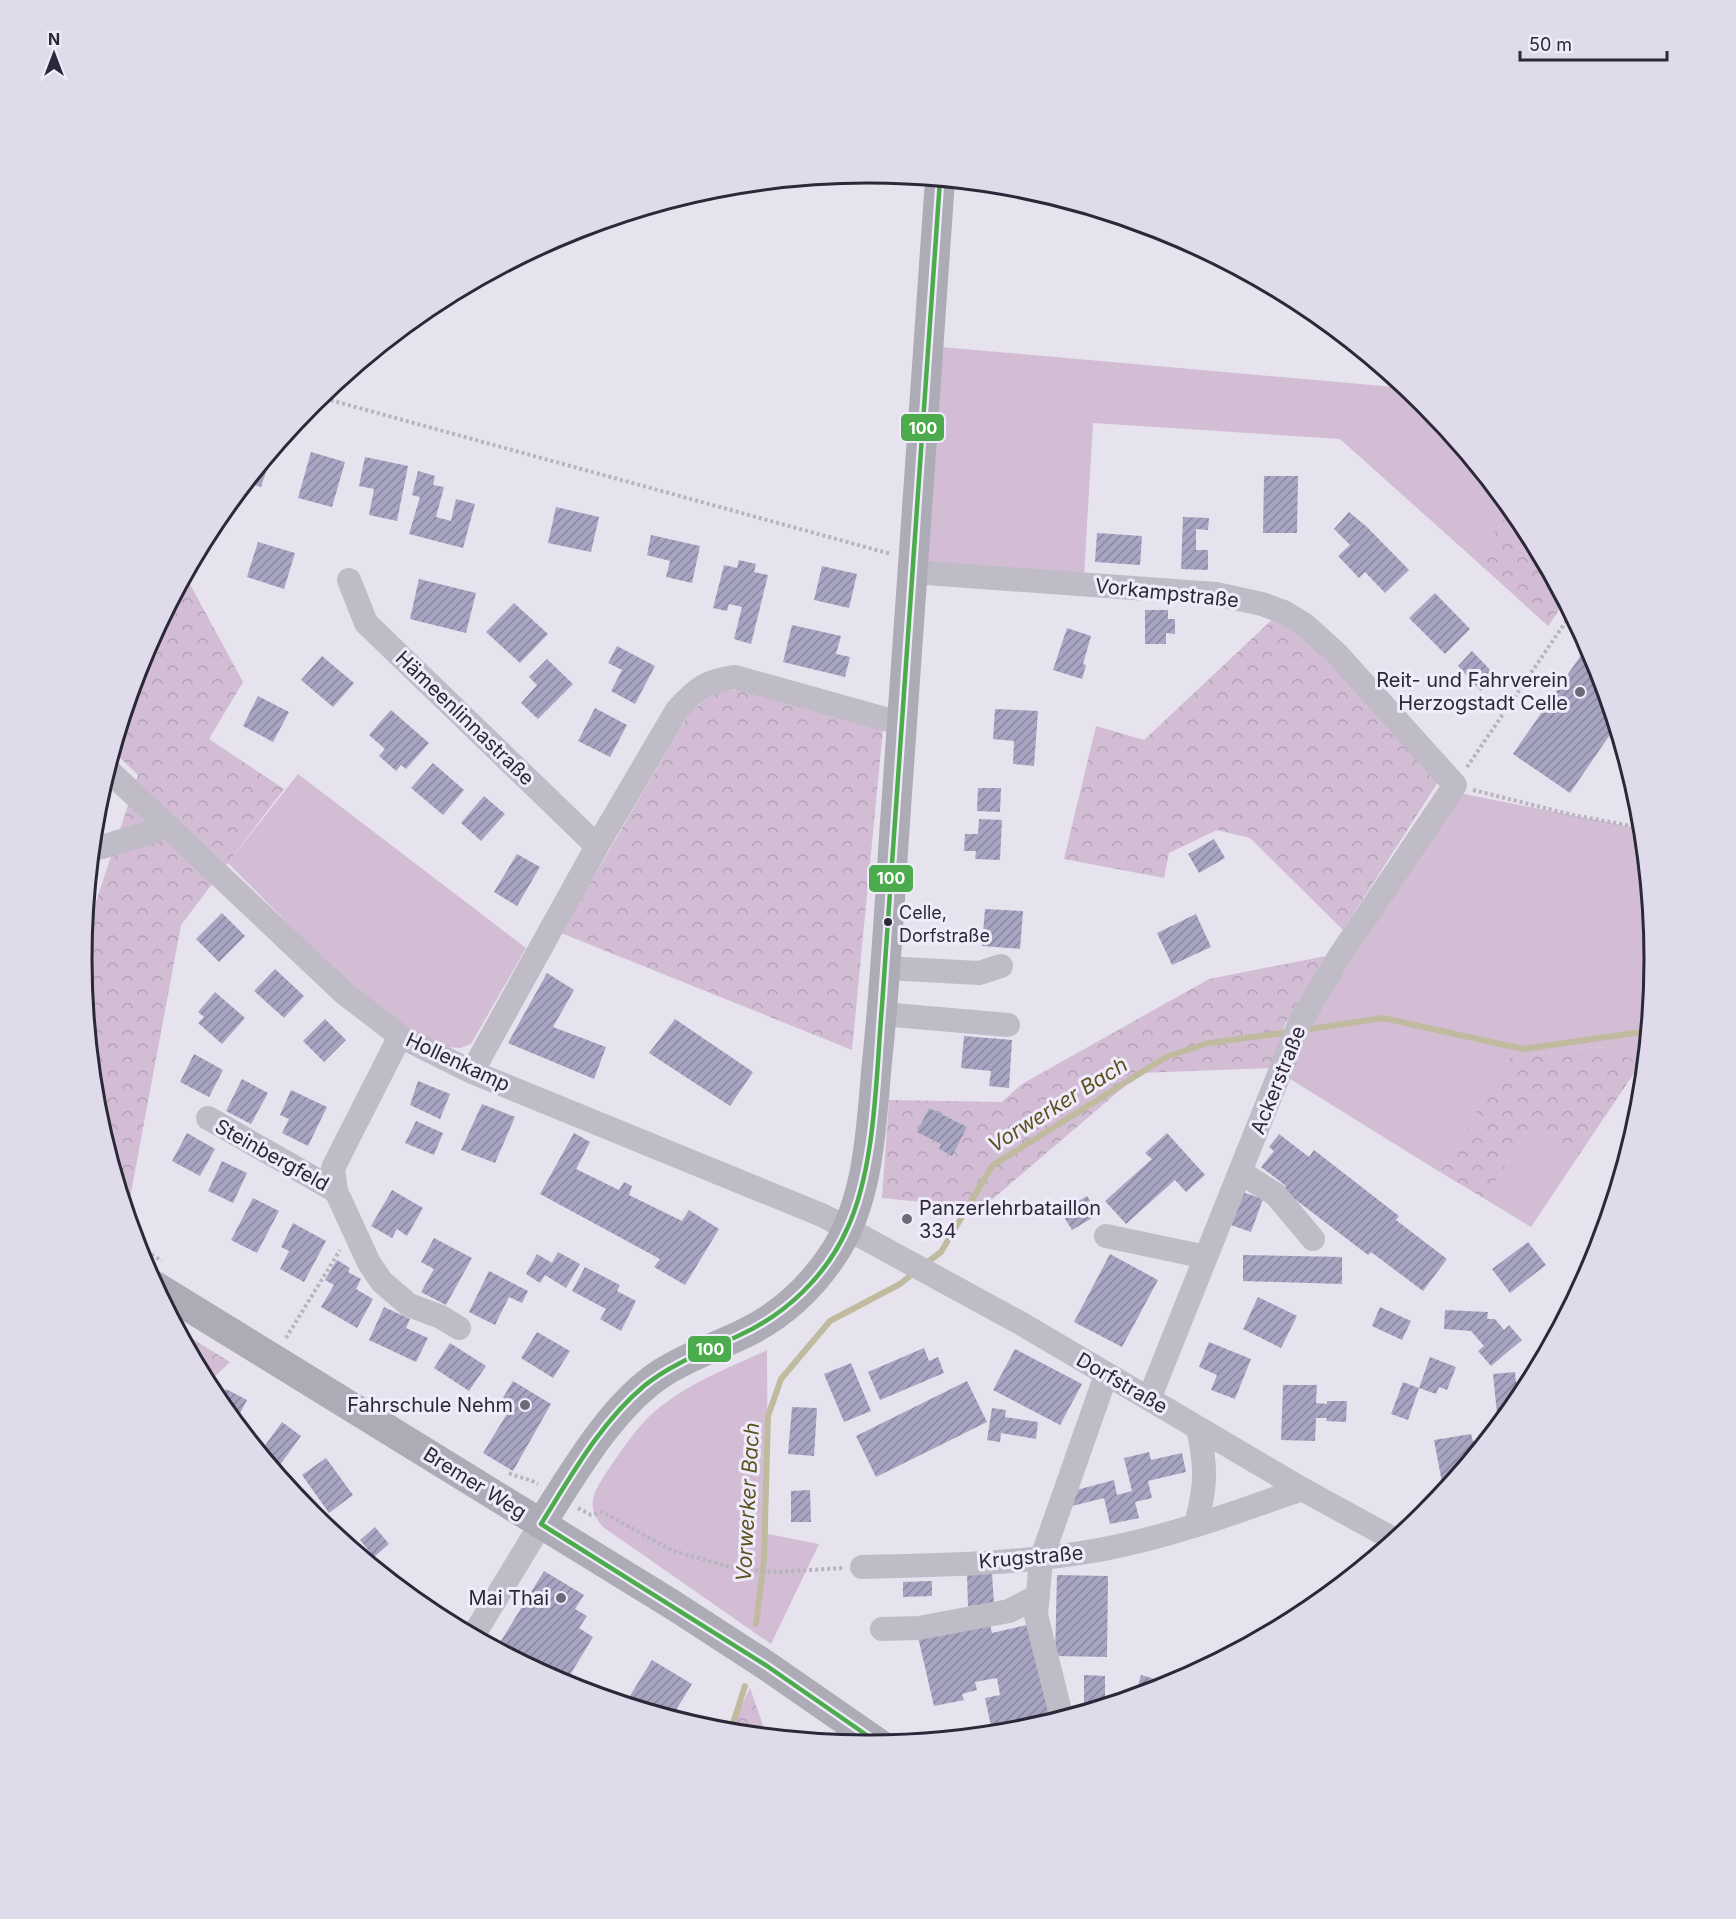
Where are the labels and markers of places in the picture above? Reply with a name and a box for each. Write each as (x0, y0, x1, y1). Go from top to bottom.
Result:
place label: Reit- und Fahrverein Herzogstadt Celle (1376, 668, 1568, 715)
marker: Reit- und Fahrverein Herzogstadt Celle (1573, 685, 1587, 699)
place label: Celle, Dorfstraße (899, 902, 990, 946)
marker: Celle, Dorfstraße (882, 916, 894, 928)
place label: Panzerlehrbataillon 334 (919, 1196, 1101, 1243)
marker: Panzerlehrbataillon 334 (900, 1212, 914, 1226)
place label: Fahrschule Nehm (347, 1393, 513, 1417)
marker: Fahrschule Nehm (518, 1398, 532, 1412)
place label: Mai Thai (468, 1586, 549, 1610)
marker: Mai Thai (554, 1591, 568, 1605)

